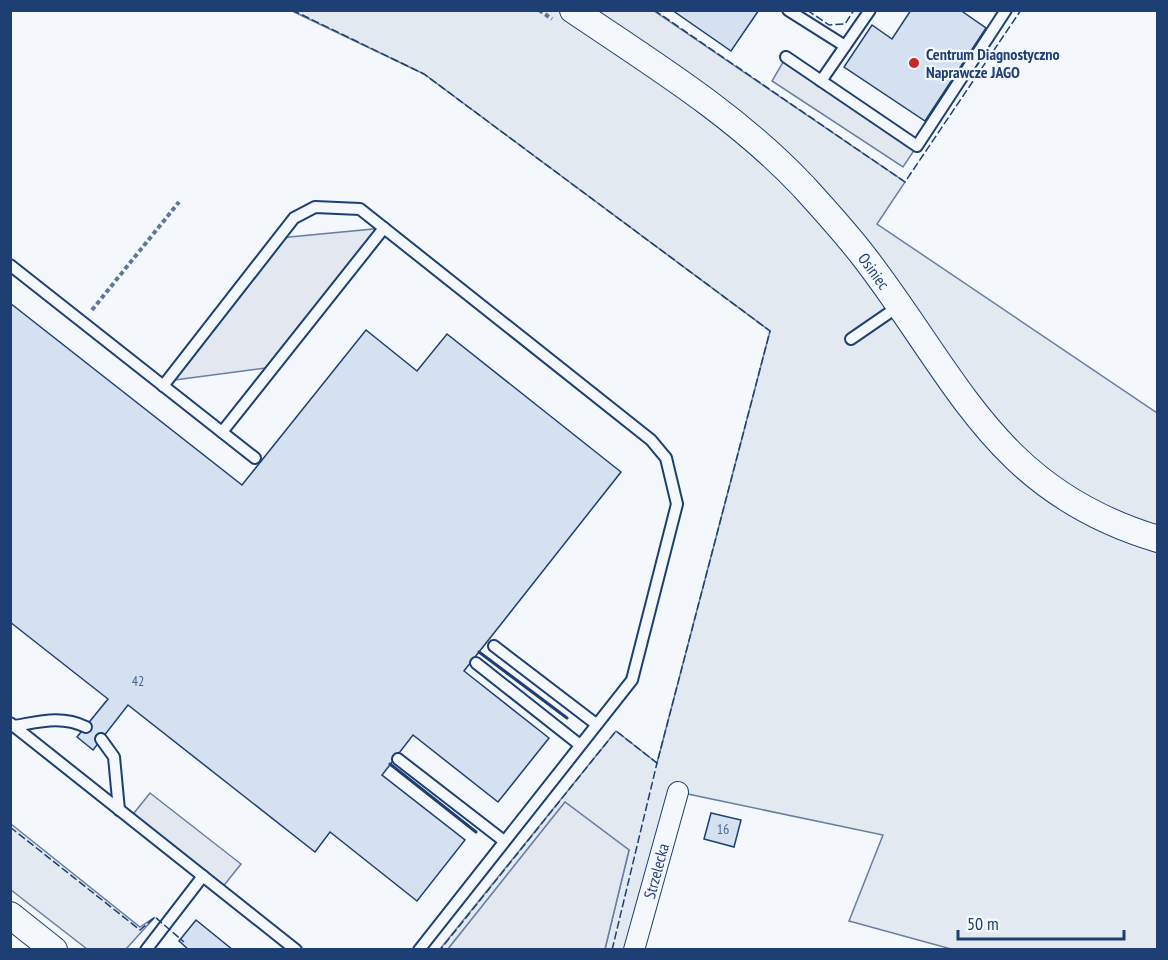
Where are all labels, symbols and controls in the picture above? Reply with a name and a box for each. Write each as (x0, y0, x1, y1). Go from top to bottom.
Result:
place label: Centrum Diagnostyczno Naprawcze JAGO (926, 44, 1060, 82)
marker: Centrum Diagnostyczno Naprawcze JAGO (907, 56, 921, 70)
street label: Osiniec (854, 249, 894, 293)
house number: 42 (132, 672, 144, 690)
house number: 16 (717, 820, 729, 838)
street label: Strzelecka (639, 841, 673, 901)
scale bar (958, 903, 1124, 941)
text: 50 m (967, 912, 999, 935)

